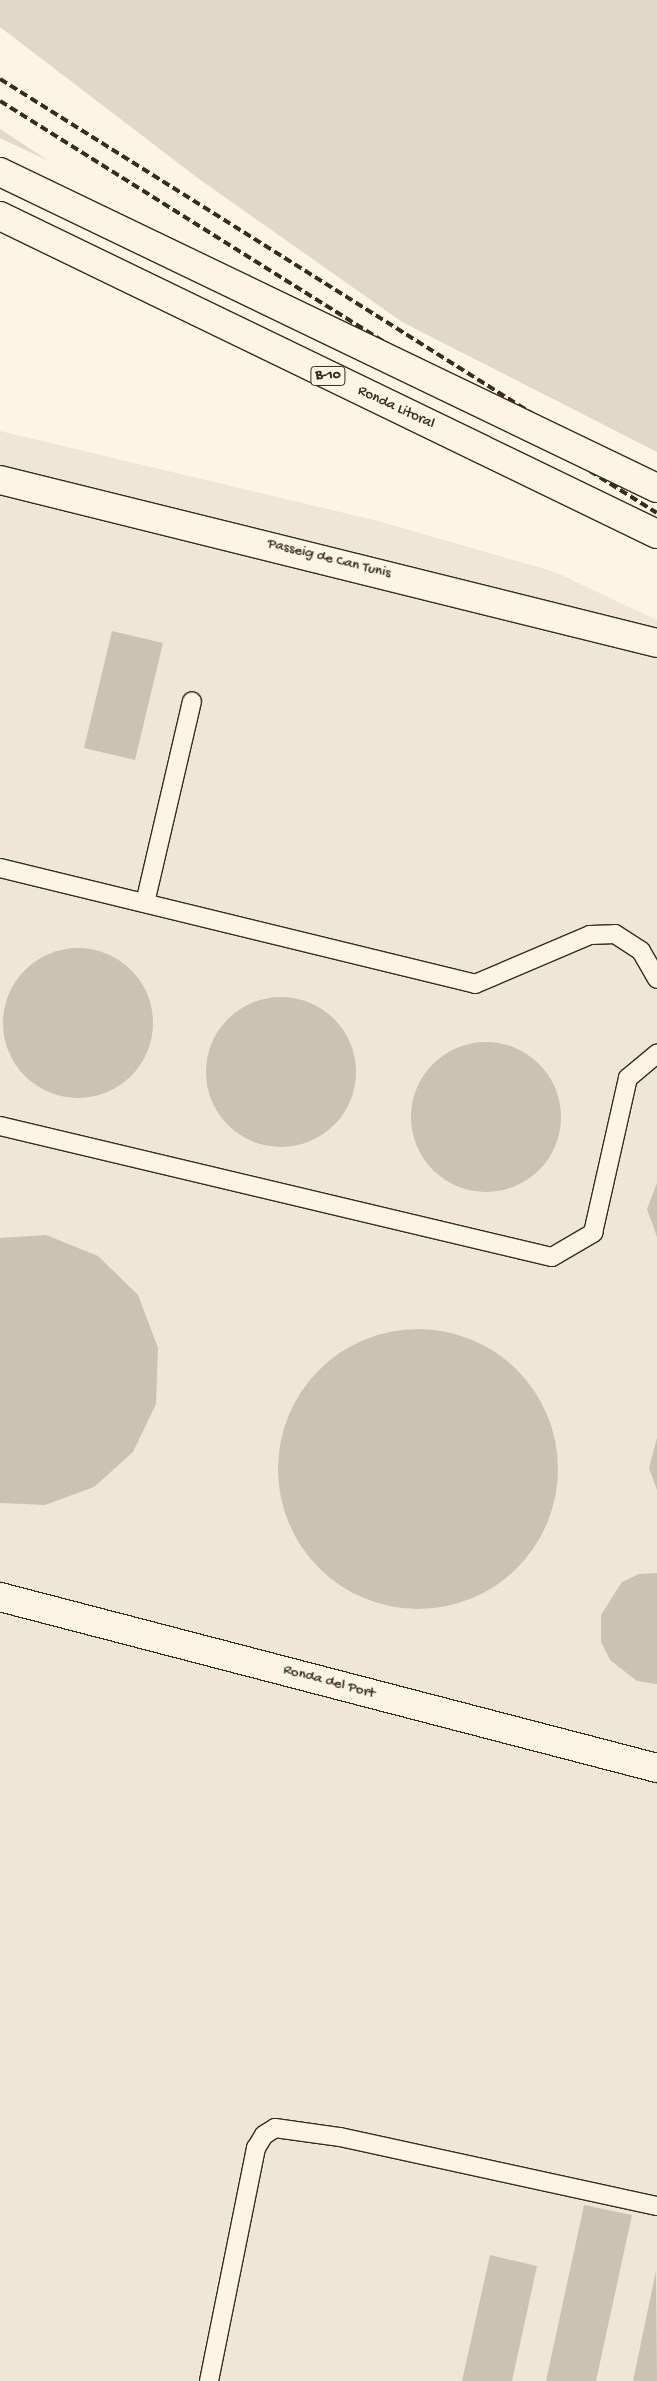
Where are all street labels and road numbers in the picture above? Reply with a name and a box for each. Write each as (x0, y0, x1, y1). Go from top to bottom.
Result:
road number: B-10 (309, 364, 347, 388)
street label: Ronda Litoral (355, 382, 437, 434)
street label: Passeig de Can Tunis (265, 535, 393, 583)
street label: Ronda del Port (281, 1661, 377, 1703)

